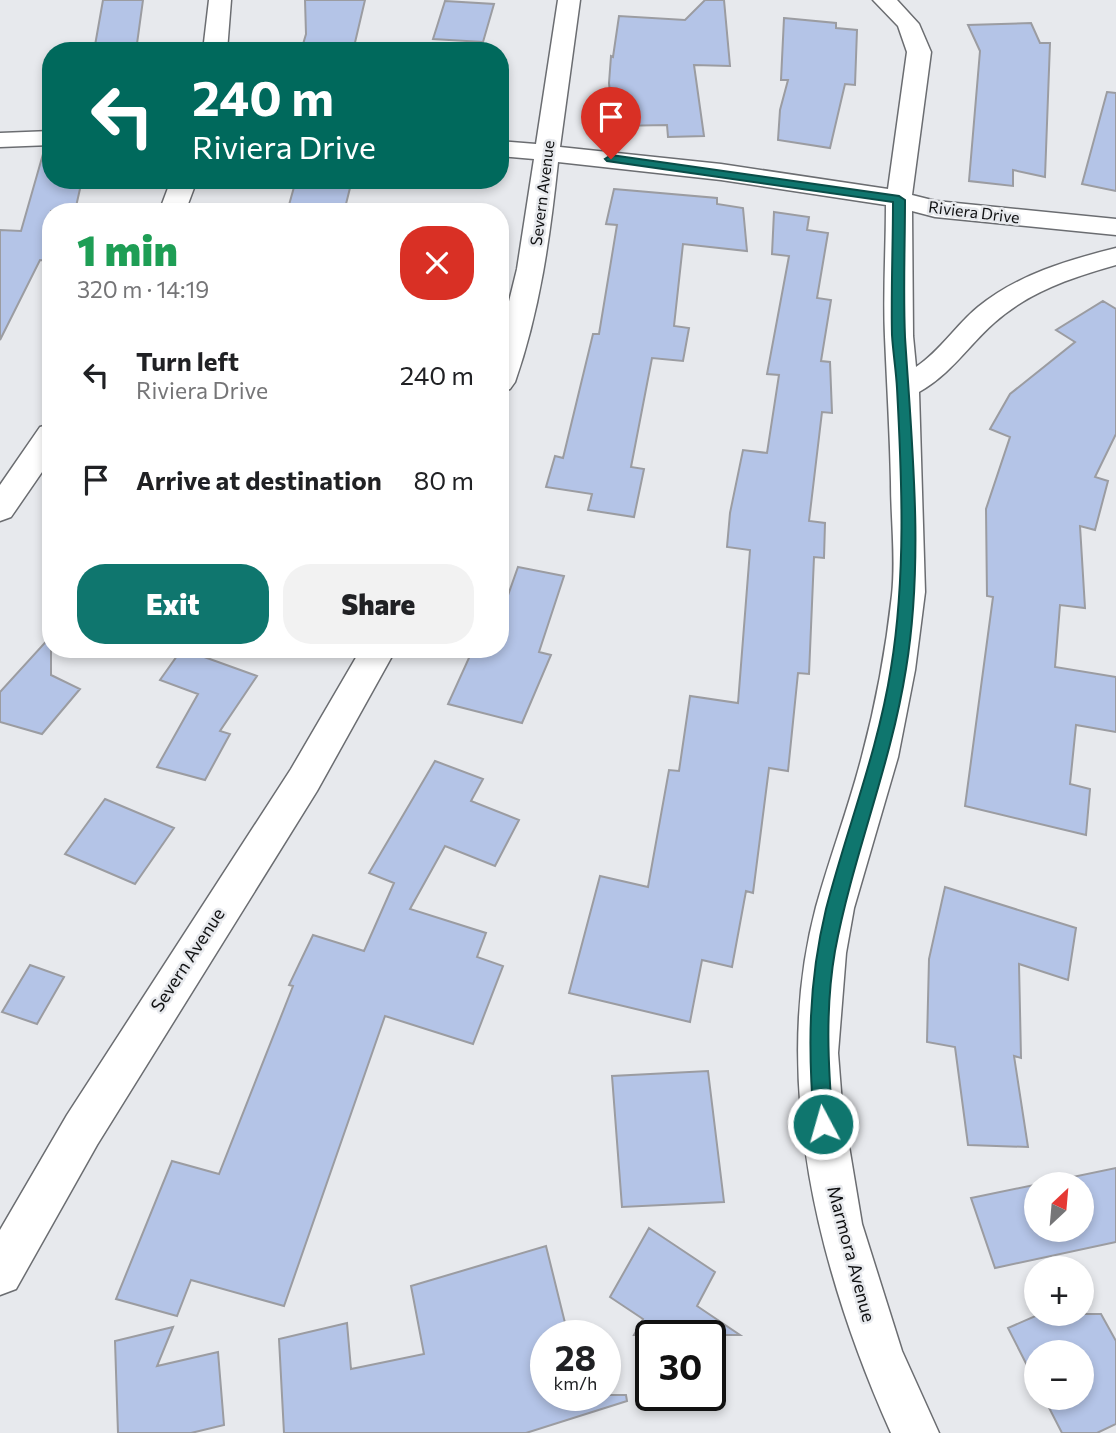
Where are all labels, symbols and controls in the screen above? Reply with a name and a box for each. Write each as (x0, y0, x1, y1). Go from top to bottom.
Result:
text: 240 m (192, 66, 334, 126)
icon: left (77, 70, 168, 161)
pin (581, 87, 641, 159)
icon: arrive (592, 98, 630, 136)
text: Riviera Drive (192, 126, 376, 166)
street label: Severn Avenue (526, 139, 557, 247)
street label: Riviera Drive (927, 196, 1021, 227)
text: 1 min (77, 223, 178, 275)
button: close (400, 226, 474, 300)
text: 320 m · 14:19 (77, 275, 209, 303)
text: Turn left (136, 345, 239, 376)
icon: left (77, 356, 115, 394)
text: 240 m (400, 359, 474, 390)
text: Riviera Drive (136, 376, 268, 404)
icon: arrive (77, 461, 115, 499)
text: Arrive at destination (136, 464, 382, 495)
text: 80 m (414, 464, 474, 495)
button: Exit (77, 564, 269, 644)
button: Share (283, 564, 474, 644)
street label: Severn Avenue (145, 903, 229, 1015)
position arrow (786, 1087, 860, 1161)
north arrow (1024, 1172, 1094, 1242)
map controls (1024, 1172, 1094, 1410)
street label: Marmora Avenue (823, 1183, 881, 1324)
button: + (1024, 1256, 1094, 1326)
speed limit sign: 30 (635, 1320, 726, 1411)
text: 28 (555, 1335, 596, 1378)
button: − (1024, 1340, 1094, 1410)
text: km/h (554, 1372, 597, 1394)

